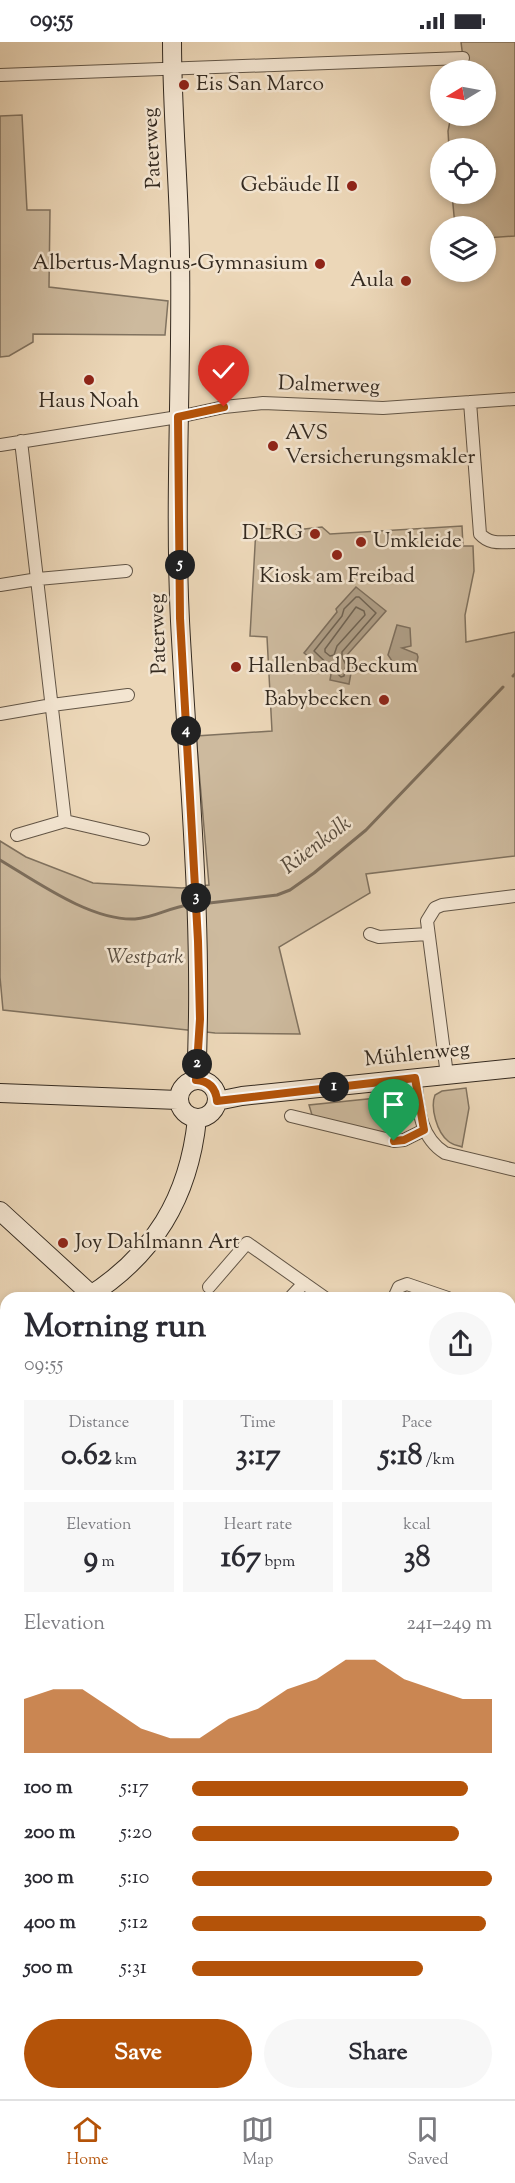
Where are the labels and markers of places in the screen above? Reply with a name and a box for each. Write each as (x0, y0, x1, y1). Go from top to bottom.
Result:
place label: Eis San Marco (196, 70, 324, 100)
marker: Eis San Marco (177, 78, 191, 92)
place label: Gebäude II (241, 171, 340, 201)
marker: Gebäude II (345, 179, 359, 193)
place label: Albertus-Magnus-Gymnasium (32, 249, 308, 279)
marker: Albertus-Magnus-Gymnasium (313, 257, 327, 271)
place label: Aula (350, 266, 394, 296)
marker: Aula (399, 274, 413, 288)
pin (198, 345, 249, 407)
marker: Haus Noah (82, 373, 96, 387)
place label: Haus Noah (39, 387, 139, 417)
place label: AVS Versicherungsmakler (285, 419, 476, 473)
marker: AVS Versicherungsmakler (266, 439, 280, 453)
place label: DLRG (242, 519, 303, 549)
marker: DLRG (308, 527, 322, 541)
place label: Umkleide (373, 527, 462, 557)
marker: Umkleide (354, 535, 368, 549)
marker: Kiosk am Freibad (330, 548, 344, 562)
pin: 5 (165, 550, 195, 580)
place label: Kiosk am Freibad (259, 562, 415, 592)
place label: Hallenbad Beckum (248, 652, 418, 682)
marker: Hallenbad Beckum (229, 660, 243, 674)
place label: Babybecken (264, 685, 372, 715)
marker: Babybecken (377, 693, 391, 707)
pin: 4 (171, 716, 201, 746)
pin: 3 (181, 883, 211, 913)
pin: 2 (182, 1049, 212, 1079)
pin: 1 (319, 1072, 349, 1102)
pin (368, 1079, 419, 1141)
place label: Joy Dahlmann Art (74, 1228, 239, 1258)
marker: Joy Dahlmann Art (56, 1236, 70, 1250)

